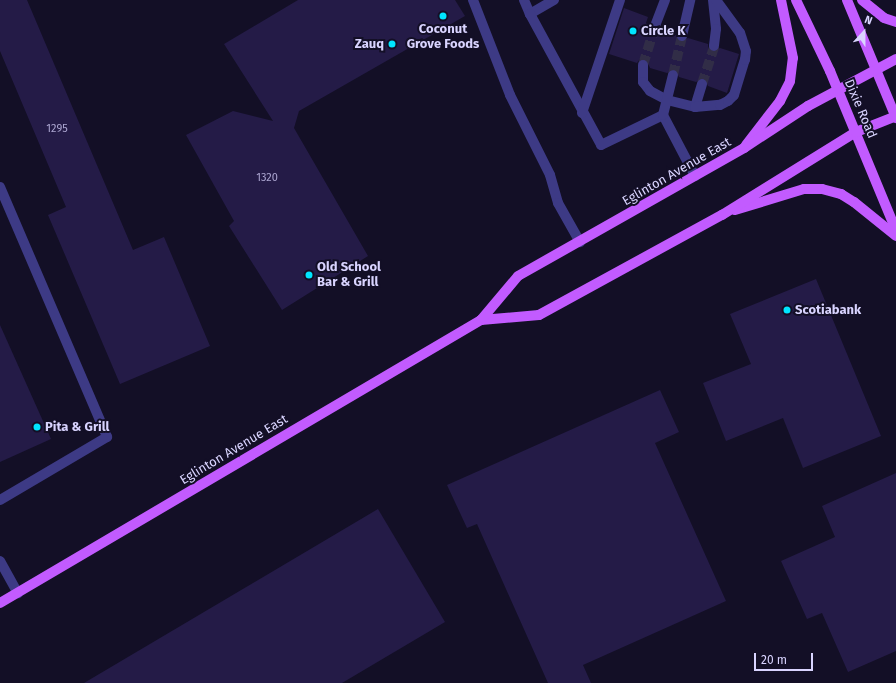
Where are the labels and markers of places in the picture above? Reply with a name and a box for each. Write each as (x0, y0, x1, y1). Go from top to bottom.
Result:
marker: Coconut Grove Foods (438, 11, 448, 21)
place label: Coconut Grove Foods (407, 22, 479, 53)
place label: Circle K (641, 23, 685, 39)
marker: Circle K (628, 26, 638, 36)
place label: Zauq (355, 36, 384, 52)
marker: Zauq (387, 39, 397, 49)
place label: Old School Bar & Grill (317, 260, 381, 291)
marker: Old School Bar & Grill (304, 270, 314, 280)
place label: Scotiabank (795, 302, 861, 318)
marker: Scotiabank (782, 305, 792, 315)
place label: Pita & Grill (45, 419, 109, 435)
marker: Pita & Grill (32, 422, 42, 432)

